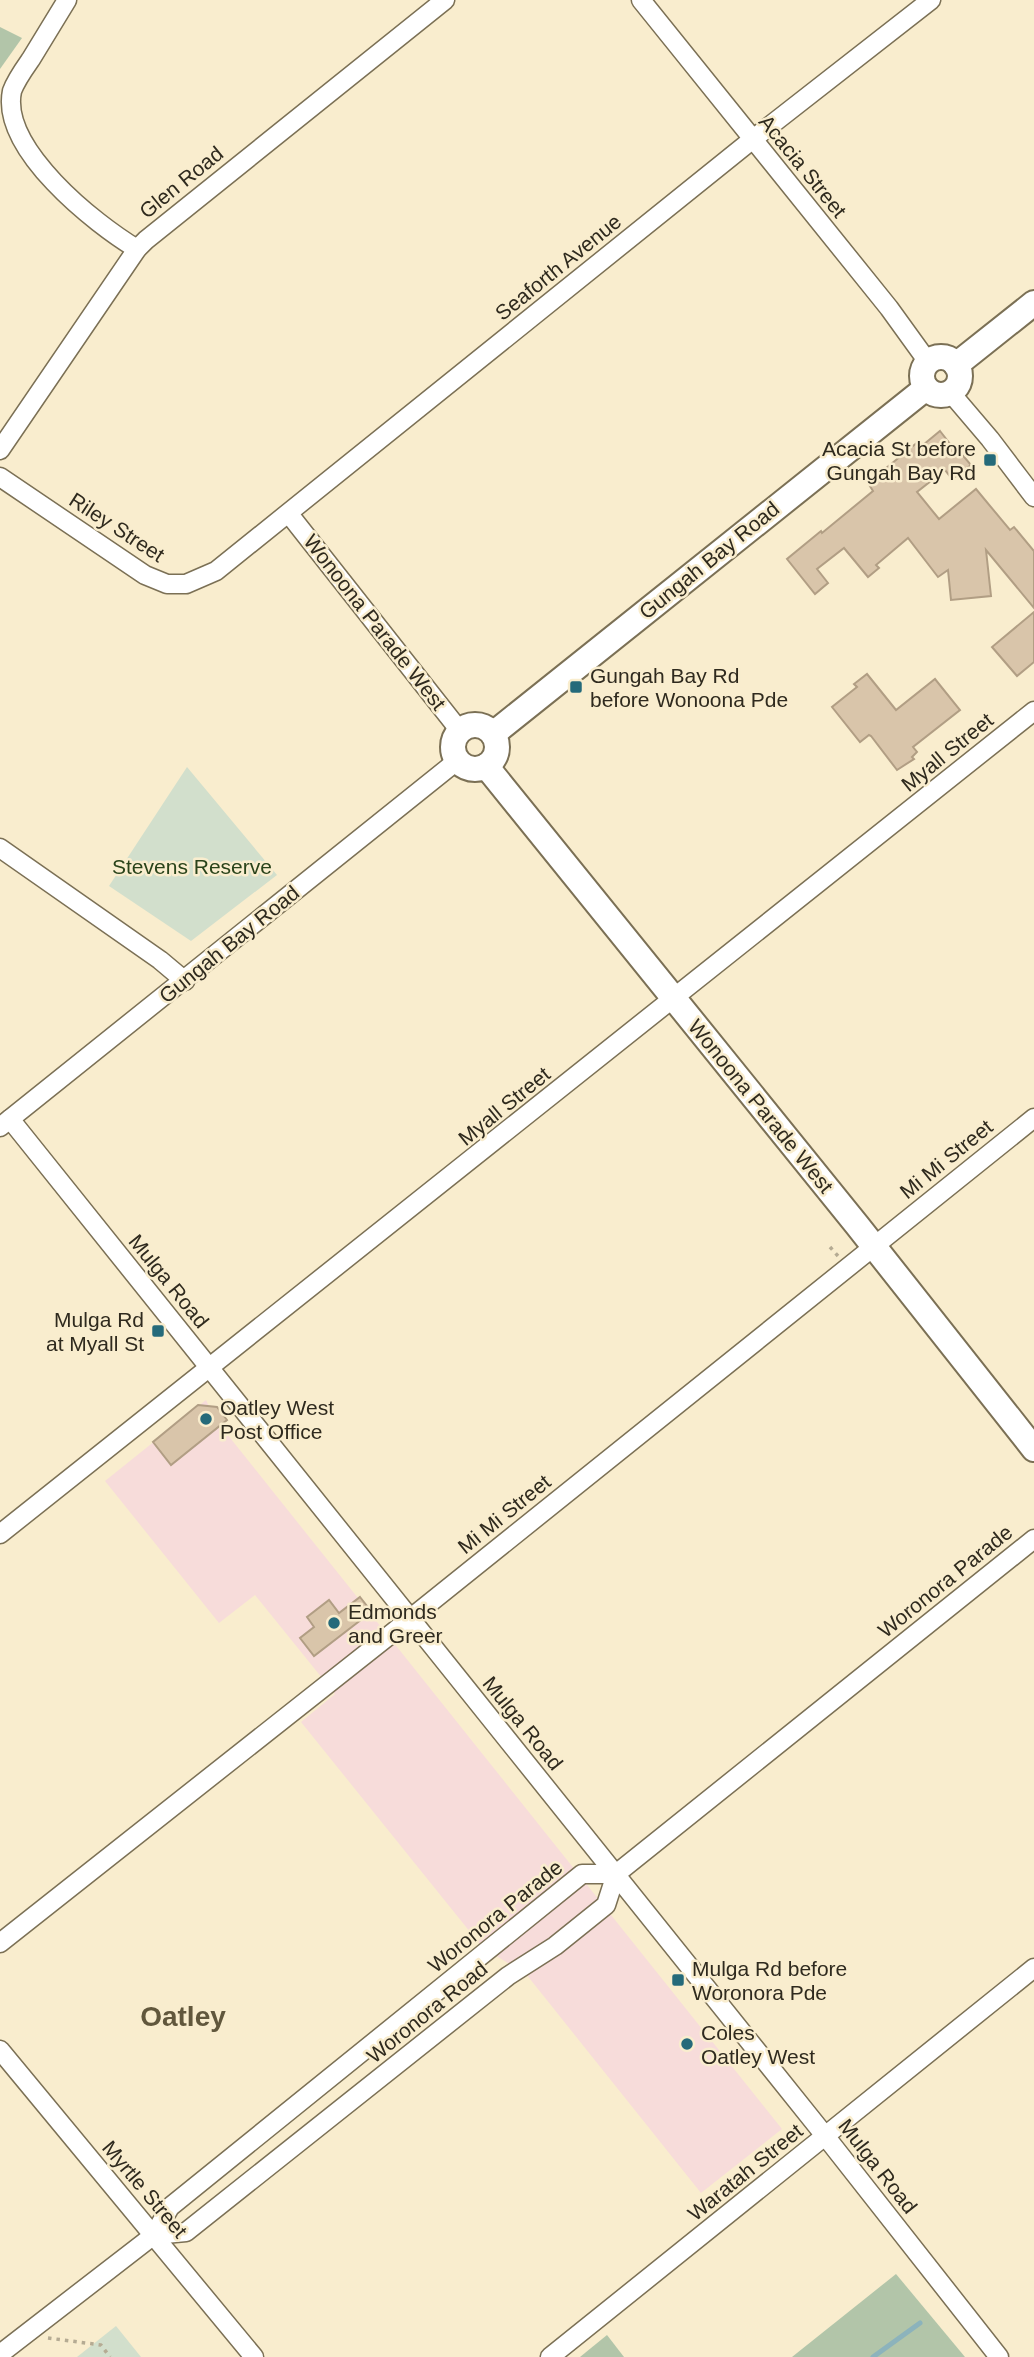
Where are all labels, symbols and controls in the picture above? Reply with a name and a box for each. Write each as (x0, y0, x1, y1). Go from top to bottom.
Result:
street label: Acacia Street (755, 110, 851, 222)
street label: Glen Road (135, 141, 227, 223)
street label: Seaforth Avenue (491, 209, 625, 325)
place label: Acacia St before Gungah Bay Rd (822, 437, 976, 484)
marker: Acacia St before Gungah Bay Rd (982, 452, 998, 468)
street label: Riley Street (65, 488, 169, 566)
street label: Gungah Bay Road (635, 497, 783, 623)
street label: Wonoona Parade West (299, 530, 451, 714)
place label: Gungah Bay Rd before Wonoona Pde (590, 664, 788, 711)
marker: Gungah Bay Rd before Wonoona Pde (568, 679, 584, 695)
street label: Myall Street (897, 708, 997, 796)
park label: Stevens Reserve (112, 855, 272, 878)
street label: Gungah Bay Road (155, 881, 303, 1007)
street label: Wonoona Parade West (684, 1015, 838, 1197)
street label: Myall Street (454, 1062, 554, 1150)
street label: Mi Mi Street (895, 1115, 997, 1203)
street label: Mulga Road (124, 1230, 214, 1332)
place label: Mulga Rd at Myall St (46, 1308, 144, 1355)
marker: Mulga Rd at Myall St (150, 1323, 166, 1339)
place label: Oatley West Post Office (220, 1396, 334, 1443)
marker: Oatley West Post Office (198, 1411, 214, 1427)
street label: Mi Mi Street (453, 1470, 555, 1558)
street label: Woronora Parade (874, 1520, 1016, 1642)
place label: Edmonds and Greer (348, 1600, 443, 1647)
marker: Edmonds and Greer (326, 1615, 342, 1631)
street label: Mulga Road (478, 1672, 568, 1774)
street label: Woronora Parade (424, 1855, 566, 1977)
street label: Woronora Road (362, 1957, 492, 2067)
place label: Mulga Rd before Woronora Pde (692, 1957, 847, 2004)
marker: Mulga Rd before Woronora Pde (670, 1972, 686, 1988)
district label: Oatley (140, 2001, 226, 2032)
place label: Coles Oatley West (701, 2021, 815, 2068)
marker: Coles Oatley West (679, 2036, 695, 2052)
street label: Mulga Road (834, 2114, 922, 2218)
street label: Waratah Street (683, 2119, 807, 2225)
street label: Myrtle Street (98, 2136, 192, 2242)

